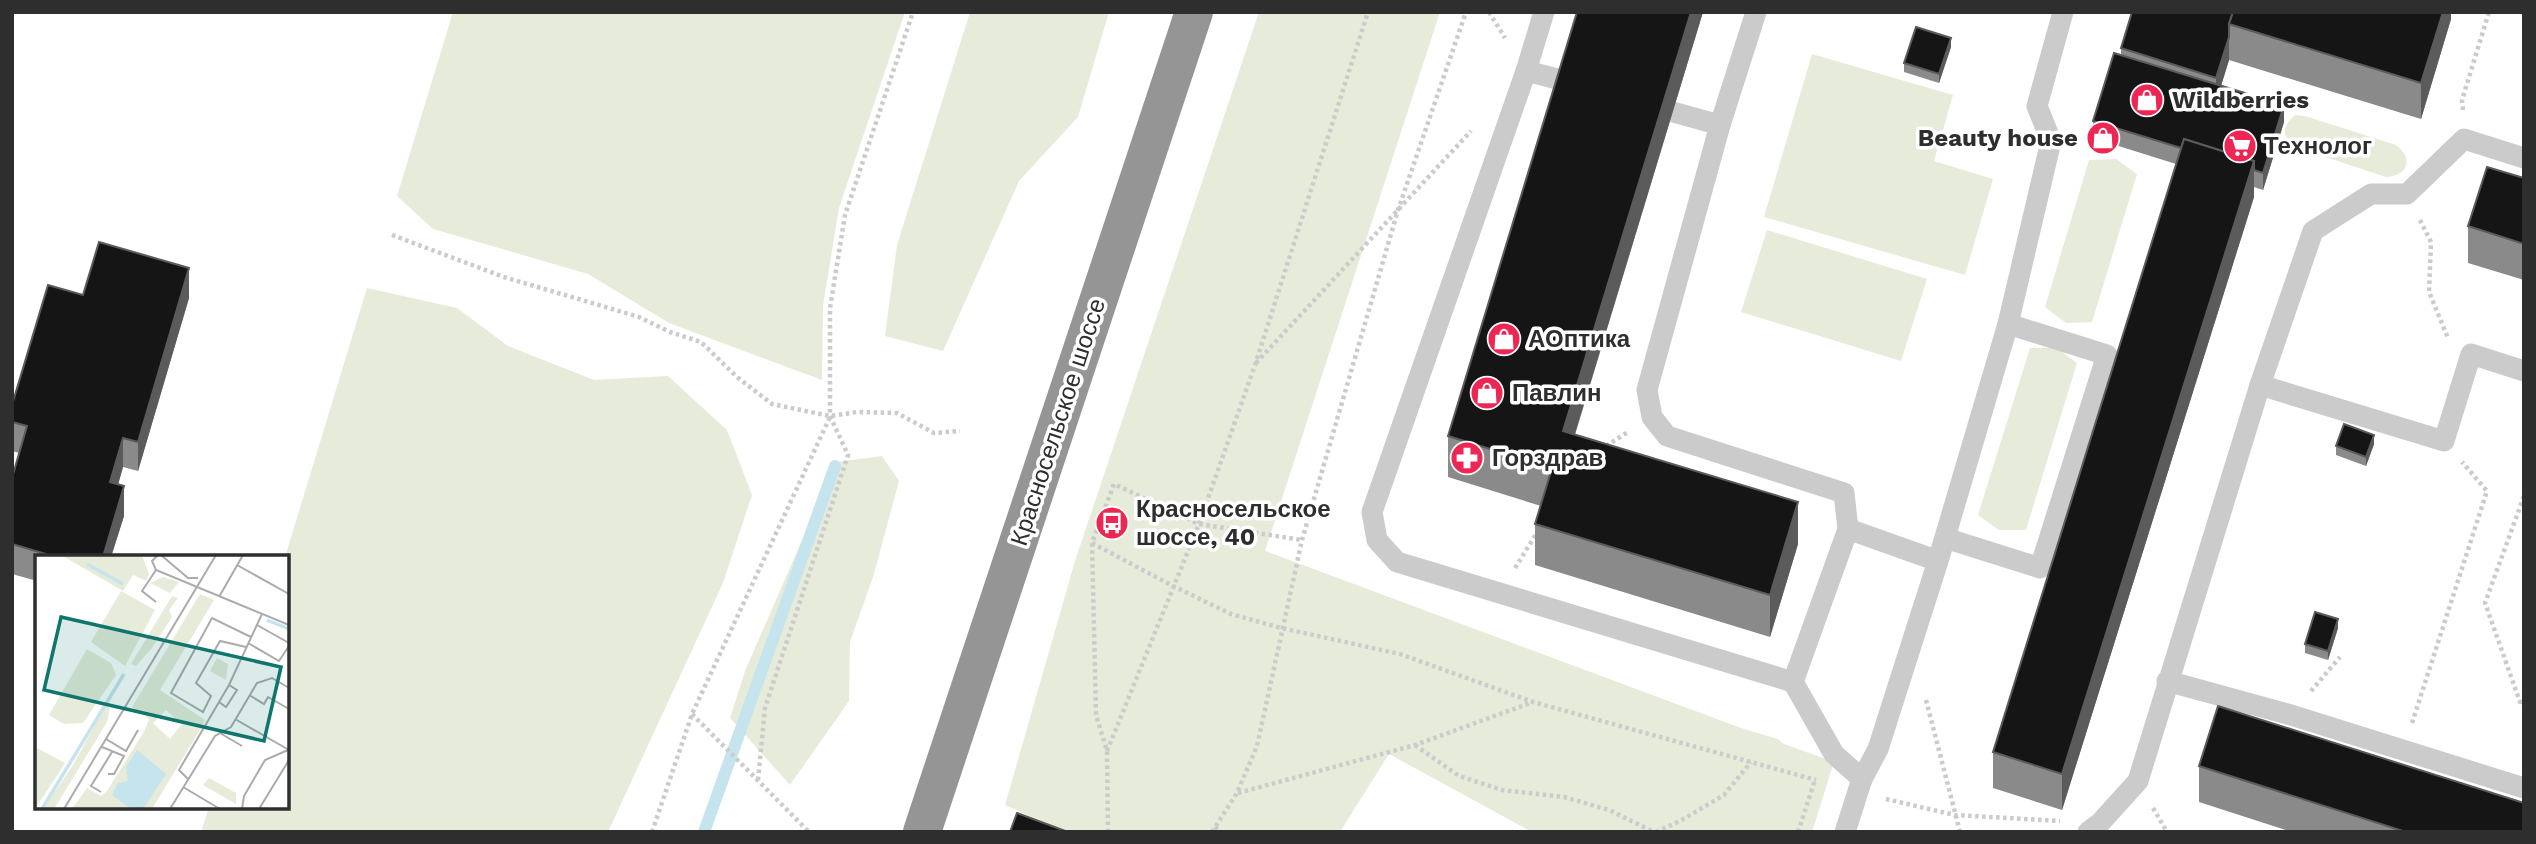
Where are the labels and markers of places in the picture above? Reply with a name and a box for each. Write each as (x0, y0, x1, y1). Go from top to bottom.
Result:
shop icon: Wildberries (2128, 81, 2166, 119)
place label: Wildberries (2172, 86, 2309, 114)
shop icon: Beauty house (2084, 119, 2122, 157)
place label: Beauty house (1918, 124, 2078, 152)
supermarket icon: Технолог (2221, 127, 2259, 165)
place label: Технолог (2264, 132, 2372, 160)
shop icon: АОптика (1485, 320, 1523, 358)
place label: АОптика (1528, 325, 1631, 353)
shop icon: Павлин (1468, 374, 1506, 412)
place label: Павлин (1512, 379, 1602, 407)
pharmacy icon: Горздрав (1448, 439, 1486, 477)
place label: Горздрав (1492, 444, 1603, 472)
place label: Красносельское шоссе, 40 (1136, 495, 1331, 551)
bus stop icon: Красносельское шоссе, 40 (1093, 504, 1131, 542)

